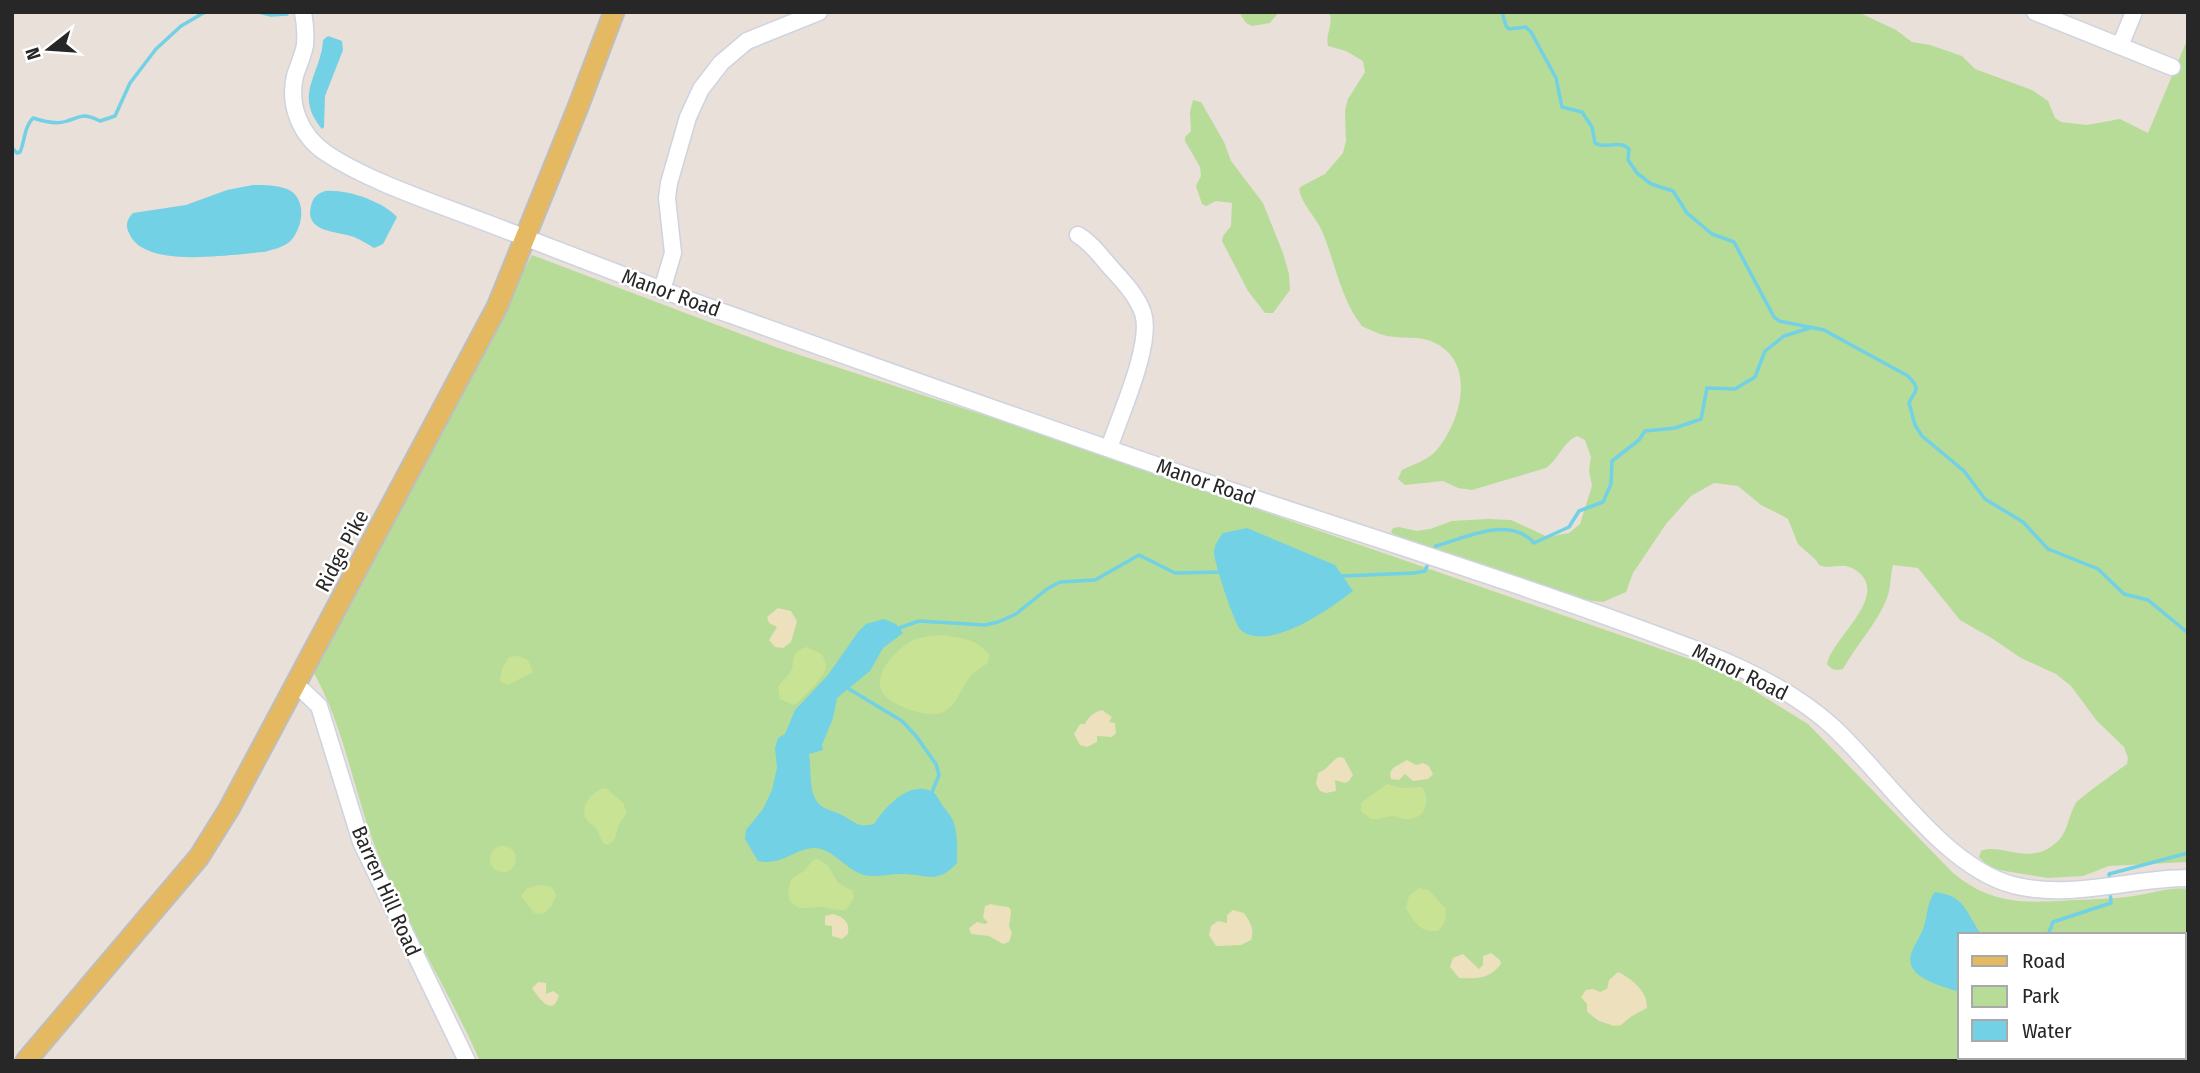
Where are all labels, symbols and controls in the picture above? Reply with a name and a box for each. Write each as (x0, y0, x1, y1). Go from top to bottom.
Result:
north arrow (14, 14, 84, 84)
text: N (21, 45, 46, 63)
street label: Manor Road (618, 263, 724, 323)
street label: Manor Road (1153, 453, 1259, 511)
street label: Ridge Pike (310, 506, 374, 596)
street label: Manor Road (1688, 638, 1792, 706)
street label: Barren Hill Road (346, 822, 426, 960)
legend (1958, 933, 2186, 1059)
text: Road (2022, 948, 2066, 974)
text: Park (2022, 983, 2060, 1009)
text: Water (2022, 1018, 2072, 1044)

